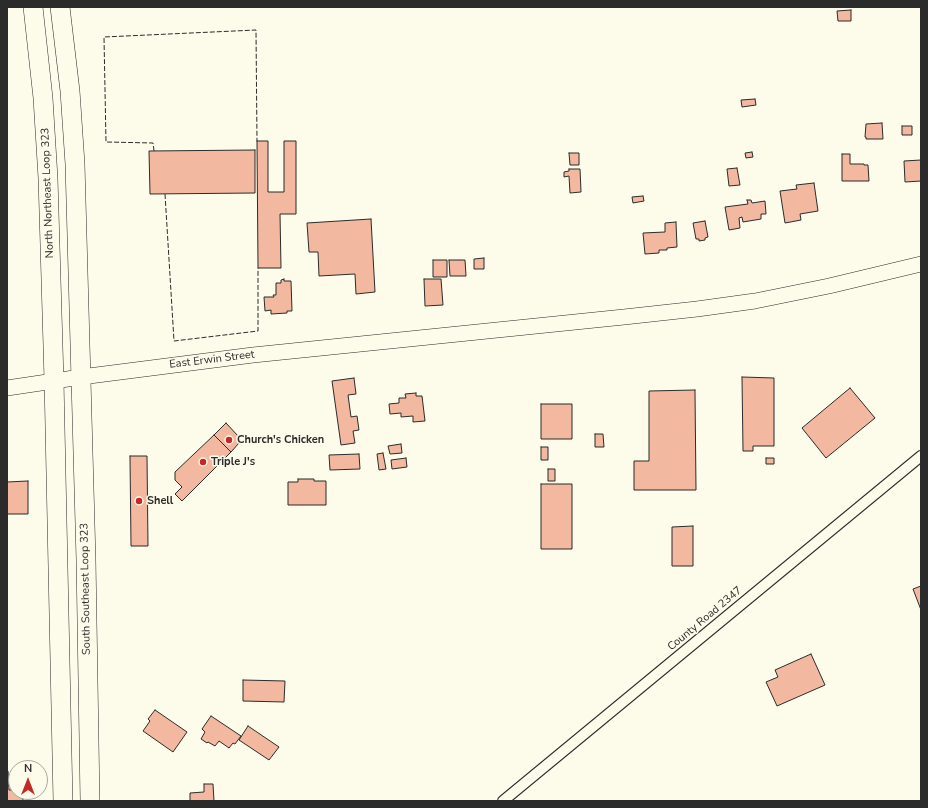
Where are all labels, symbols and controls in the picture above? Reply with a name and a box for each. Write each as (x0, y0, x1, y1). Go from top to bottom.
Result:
street label: North Northeast Loop 323 (39, 127, 57, 259)
street label: East Erwin Street (169, 348, 255, 372)
place label: Church's Chicken (237, 433, 324, 447)
marker: Church's Chicken (224, 435, 234, 445)
place label: Triple J's (211, 455, 255, 469)
marker: Triple J's (198, 457, 208, 467)
place label: Shell (147, 494, 173, 508)
marker: Shell (134, 496, 144, 506)
street label: South Southeast Loop 323 (78, 523, 94, 655)
street label: County Road 2347 (665, 584, 745, 654)
north arrow (8, 760, 48, 800)
text: N (24, 761, 32, 776)

